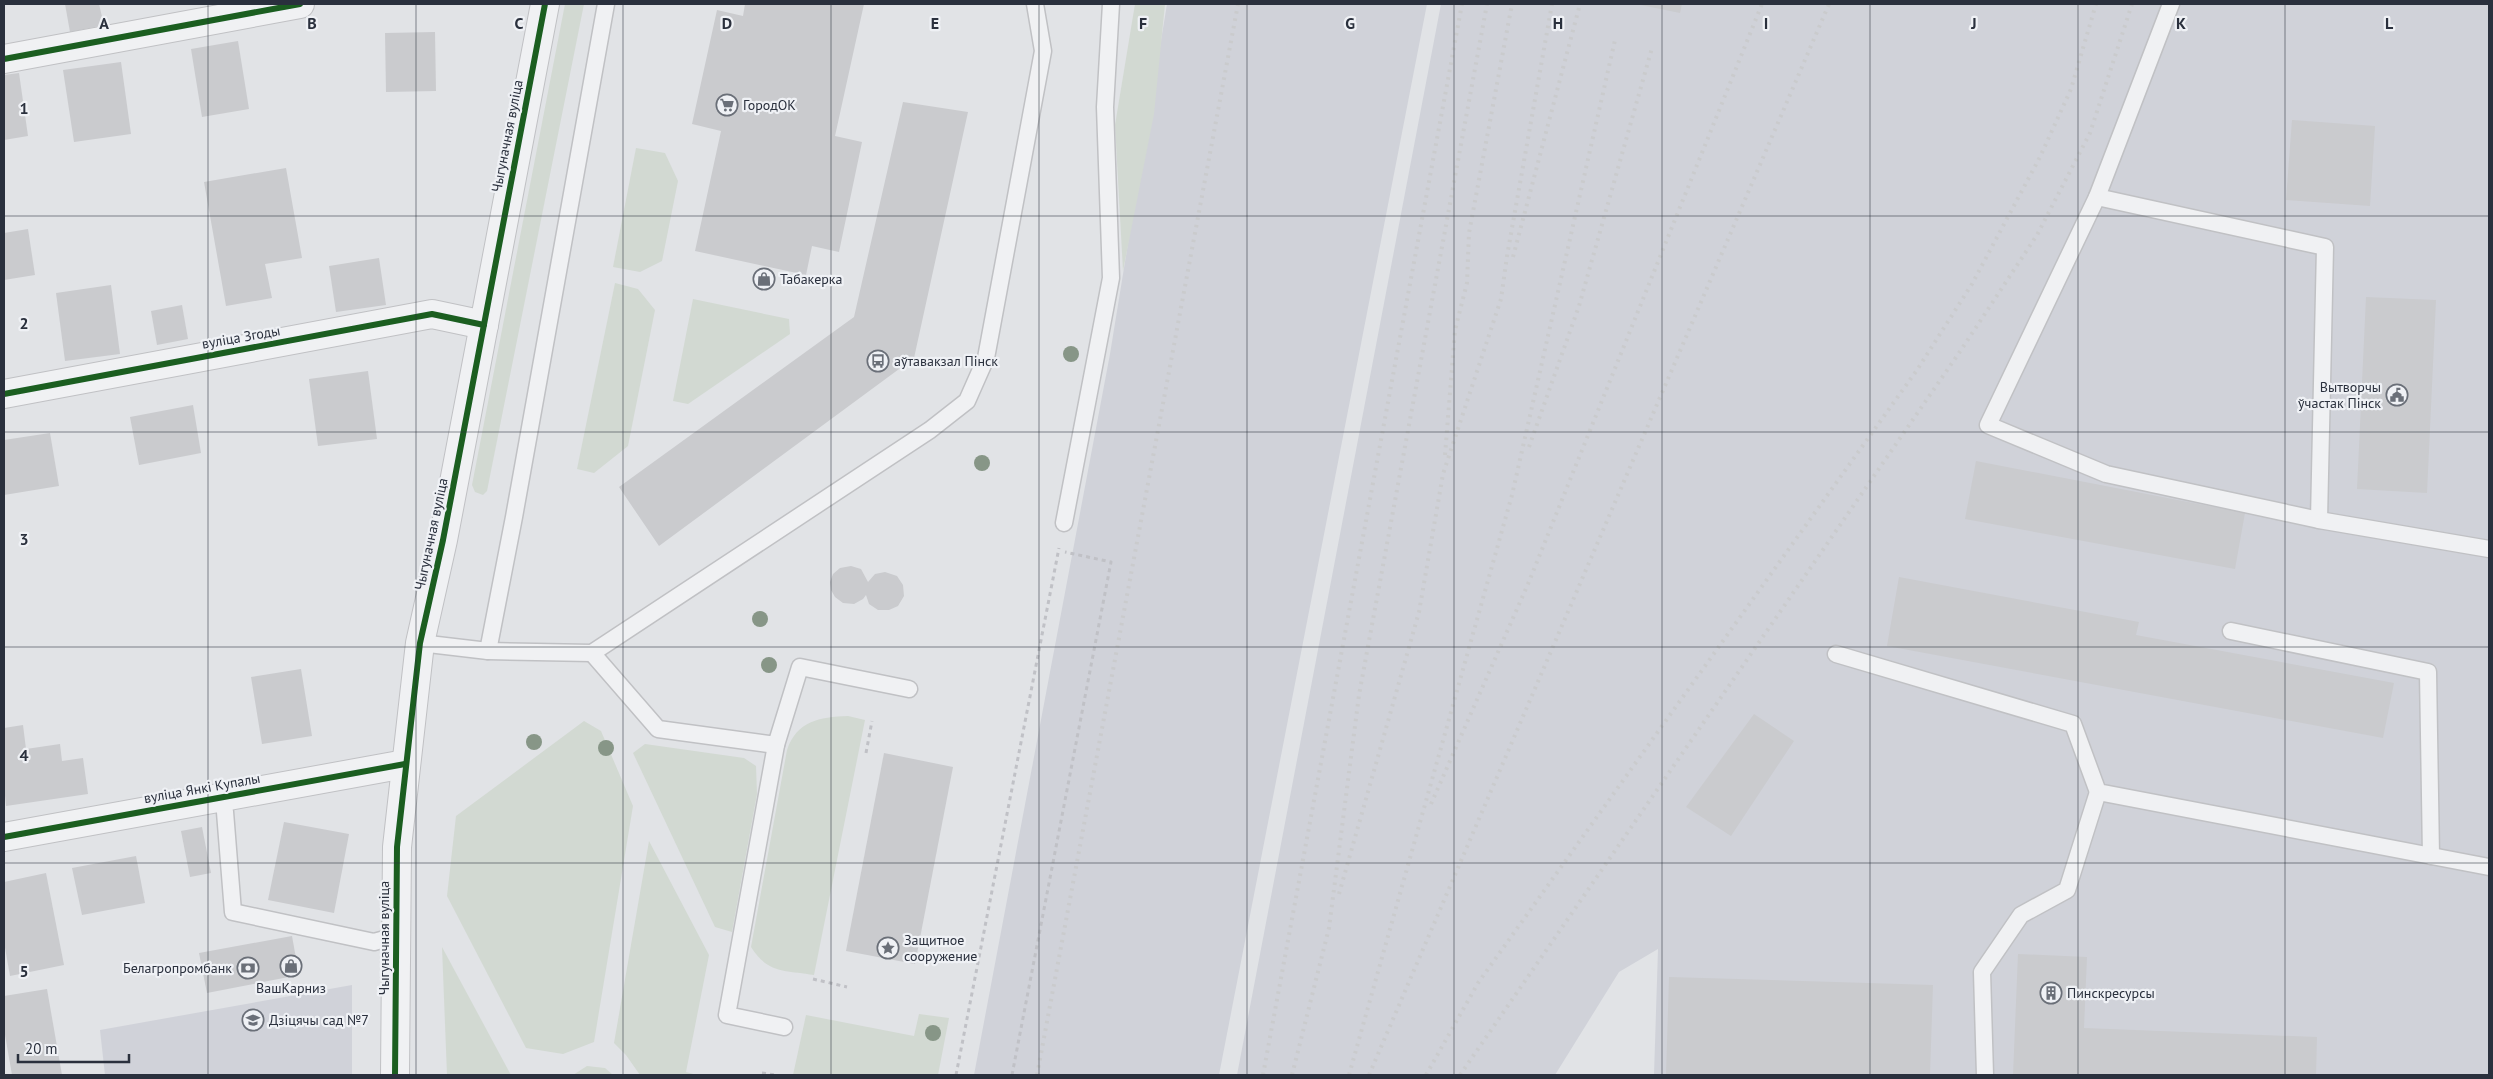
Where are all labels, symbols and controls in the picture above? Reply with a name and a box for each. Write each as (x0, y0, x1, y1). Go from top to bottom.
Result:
text: A (99, 13, 109, 33)
text: B (307, 13, 317, 33)
text: C (515, 13, 524, 33)
text: D (722, 13, 732, 33)
text: E (931, 13, 939, 33)
text: F (1139, 13, 1147, 33)
text: G (1345, 13, 1355, 33)
text: H (1553, 13, 1563, 33)
text: I (1764, 13, 1768, 33)
text: J (1970, 13, 1977, 33)
text: K (2176, 13, 2186, 33)
text: L (2385, 13, 2394, 33)
street label: Чыгуначная вуліца (487, 78, 527, 194)
supermarket icon: ГородОК (715, 93, 739, 117)
place label: ГородОК (743, 96, 796, 114)
text: 1 (19, 98, 29, 118)
shop icon: Табакерка (752, 267, 776, 291)
place label: Табакерка (780, 270, 843, 288)
text: 2 (19, 313, 29, 333)
street label: вуліца Згоды (200, 321, 282, 353)
bus stop icon: аўтавакзал Пінск (866, 349, 890, 373)
place label: аўтавакзал Пінск (894, 352, 998, 370)
place label: Вытворчы ўчастак Пінск (2298, 378, 2381, 412)
public building icon: Вытворчы ўчастак Пінск (2385, 383, 2409, 407)
street label: Чыгуначная вуліца (410, 476, 452, 592)
text: 3 (19, 529, 29, 549)
text: 4 (19, 745, 29, 765)
street label: вуліца Янкі Купалы (142, 769, 262, 807)
street label: Чыгуначная вуліца (375, 881, 393, 995)
place label: Защитное сооружение (904, 931, 978, 965)
place icon: Защитное сооружение (876, 936, 900, 960)
shop icon: ВашКарниз (279, 954, 303, 978)
bank icon: Белагропромбанк (236, 956, 260, 980)
place label: Белагропромбанк (123, 959, 232, 977)
text: 5 (19, 961, 29, 981)
place label: ВашКарниз (256, 979, 326, 997)
building icon: Пинскресурсы (2039, 981, 2063, 1005)
place label: Пинскресурсы (2067, 984, 2155, 1002)
school or university icon: Дзіцячы сад №7 (241, 1008, 265, 1032)
place label: Дзіцячы сад №7 (269, 1011, 369, 1029)
scale bar (18, 1032, 129, 1064)
text: 20 m (25, 1039, 58, 1058)

